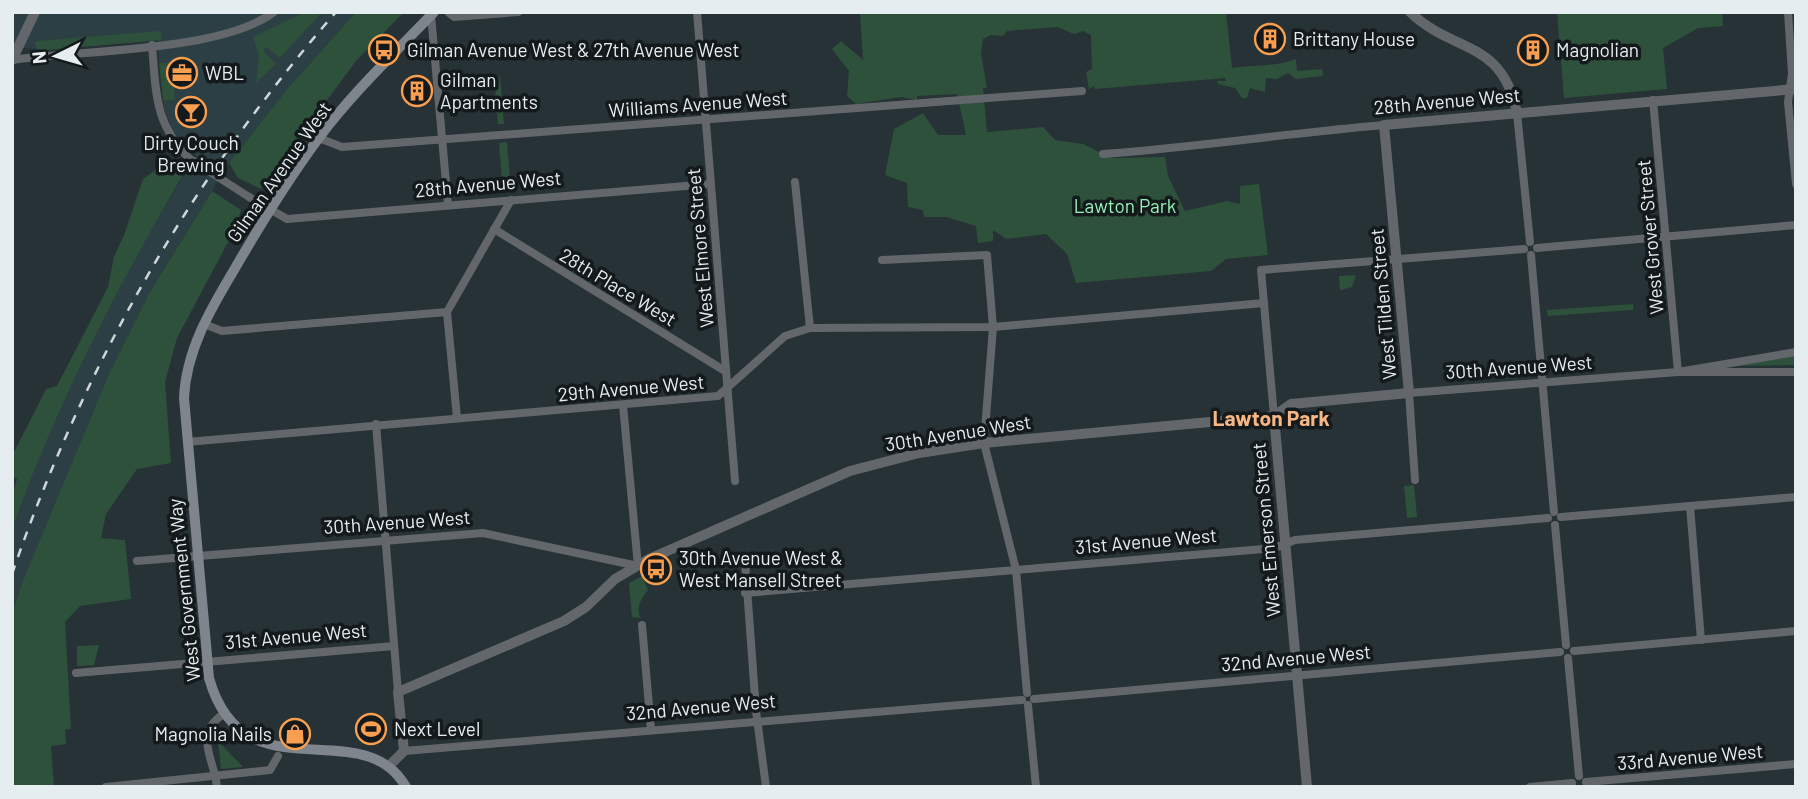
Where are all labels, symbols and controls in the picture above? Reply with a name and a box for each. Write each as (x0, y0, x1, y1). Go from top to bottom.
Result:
north arrow (21, 21, 91, 91)
building icon: Brittany House (1253, 22, 1287, 56)
place label: Brittany House (1293, 27, 1415, 50)
bus stop icon: Gilman Avenue West & 27th Avenue West (367, 33, 401, 67)
building icon: Magnolian (1516, 33, 1550, 67)
place label: Gilman Avenue West & 27th Avenue West (407, 38, 739, 61)
place label: Magnolian (1556, 38, 1639, 61)
text: N (27, 50, 51, 65)
office icon: WBL (165, 56, 199, 90)
place label: WBL (205, 61, 244, 84)
place label: Gilman Apartments (440, 68, 538, 113)
building icon: Gilman Apartments (400, 74, 434, 108)
street label: 28th Avenue West (1373, 83, 1521, 118)
street label: Williams Avenue West (608, 86, 788, 121)
bar icon: Dirty Couch Brewing (174, 95, 208, 129)
street label: Gilman Avenue West (221, 97, 336, 246)
place label: Dirty Couch Brewing (143, 131, 239, 176)
street label: West Grover Street (1631, 159, 1668, 315)
street label: 28th Avenue West (414, 166, 562, 201)
street label: West Elmore Street (681, 167, 718, 329)
park label: Lawton Park (1074, 194, 1176, 217)
street label: West Tilden Street (1364, 227, 1401, 381)
street label: 28th Place West (556, 243, 681, 330)
street label: 30th Avenue West (1445, 350, 1593, 383)
street label: 29th Avenue West (557, 370, 705, 405)
district label: Lawton Park (1212, 405, 1330, 430)
street label: 30th Avenue West (883, 410, 1033, 455)
street label: West Emerson Street (1246, 442, 1285, 618)
street label: West Government Way (162, 497, 205, 683)
street label: 30th Avenue West (323, 505, 471, 538)
street label: 31st Avenue West (1074, 523, 1218, 558)
place label: 30th Avenue West & West Mansell Street (679, 546, 843, 591)
bus stop icon: 30th Avenue West & West Mansell Street (639, 552, 673, 586)
street label: 31st Avenue West (224, 618, 368, 653)
street label: 32nd Avenue West (1220, 640, 1372, 676)
street label: 32nd Avenue West (625, 689, 777, 725)
sports icon: Next Level (354, 712, 388, 746)
shop icon: Magnolia Nails (278, 717, 312, 751)
place label: Next Level (394, 717, 480, 740)
place label: Magnolia Nails (154, 722, 272, 745)
street label: 33rd Avenue West (1616, 739, 1764, 774)

